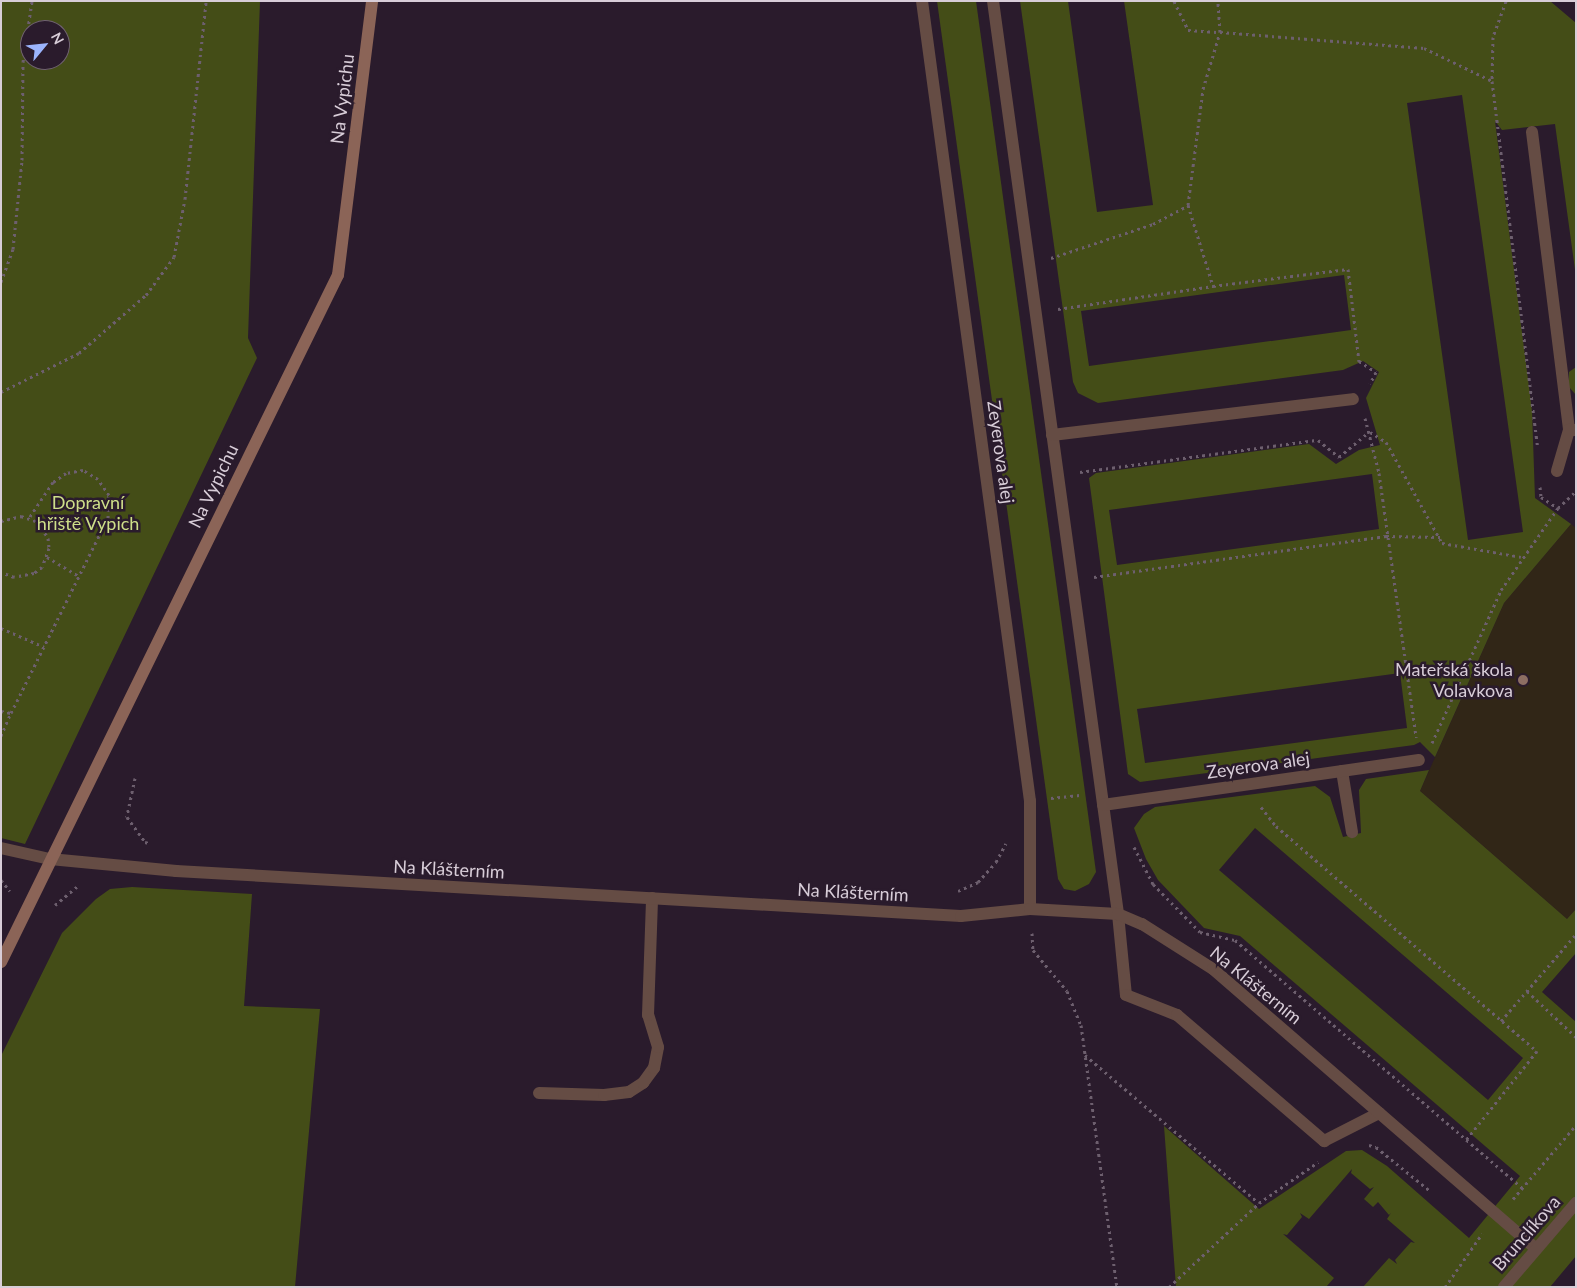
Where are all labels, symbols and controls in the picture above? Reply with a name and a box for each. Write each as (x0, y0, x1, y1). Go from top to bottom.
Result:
north arrow (20, 20, 70, 70)
text: N (48, 29, 68, 47)
street label: Na Vypichu (326, 52, 358, 146)
street label: Zeyerova alej (983, 399, 1019, 505)
street label: Na Vypichu (183, 440, 243, 532)
park label: Dopravní hřiště Vypich (36, 492, 140, 534)
place label: Mateřská škola Volavkova (1395, 659, 1513, 702)
marker: Mateřská škola Volavkova (1517, 674, 1529, 686)
street label: Zeyerova alej (1205, 747, 1311, 783)
street label: Na Klášterním (393, 855, 505, 883)
street label: Na Klášterním (797, 878, 909, 906)
street label: Na Klášterním (1206, 941, 1306, 1029)
street label: Brunclíkova (1488, 1191, 1564, 1275)

